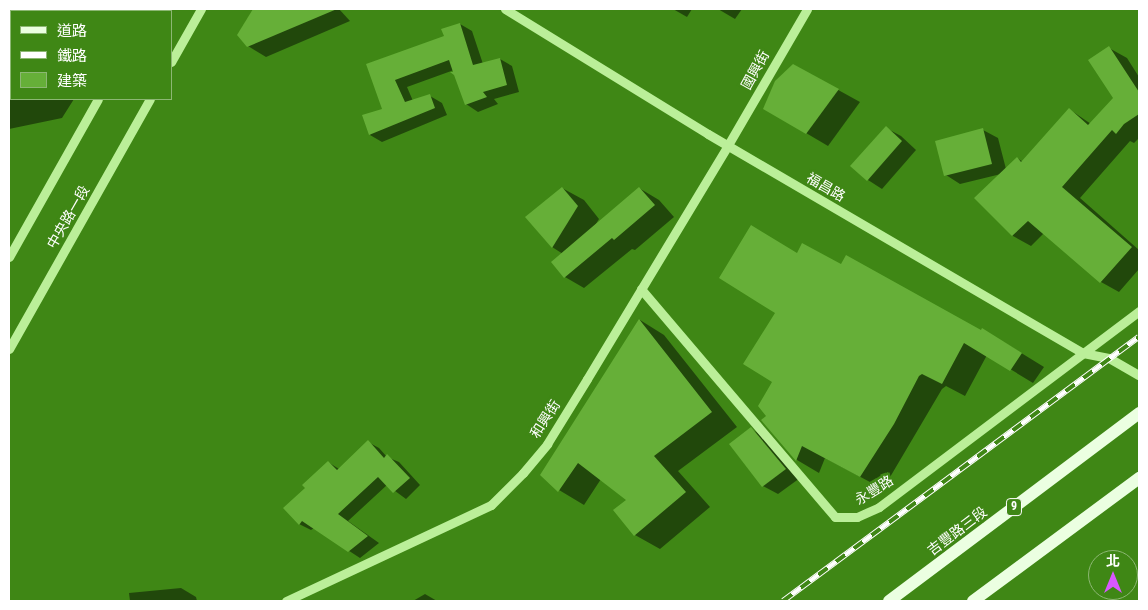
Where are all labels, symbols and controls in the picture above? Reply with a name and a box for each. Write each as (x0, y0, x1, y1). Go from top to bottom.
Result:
legend (10, 10, 172, 100)
text: 道路 (57, 22, 87, 40)
text: 鐵路 (57, 47, 87, 65)
street label: 國興街 (737, 48, 773, 92)
text: 建築 (57, 72, 87, 90)
street label: 福昌路 (804, 169, 848, 205)
street label: 中央路一段 (43, 182, 93, 252)
street label: 和興街 (527, 397, 563, 441)
street label: 永豐路 (852, 472, 896, 508)
road number: 9 (1005, 498, 1023, 516)
street label: 吉豐路三段 (924, 503, 990, 559)
north arrow (1088, 550, 1138, 600)
text: 北 (1106, 553, 1120, 569)

